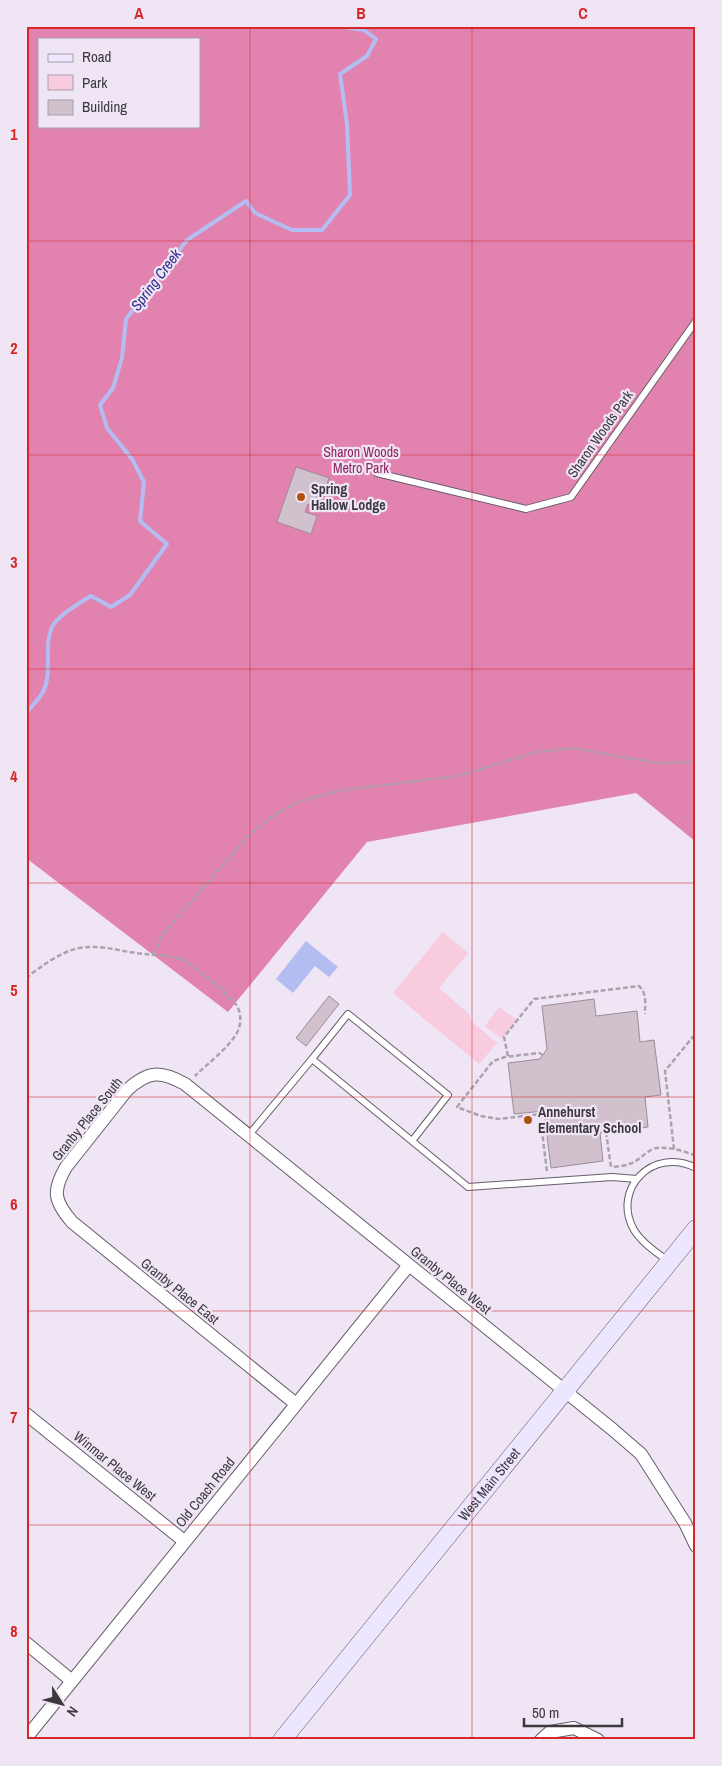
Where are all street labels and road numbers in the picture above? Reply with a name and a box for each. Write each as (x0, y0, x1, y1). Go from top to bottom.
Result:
street label: Sharon Woods Park (563, 387, 637, 481)
street label: Granby Place South (48, 1073, 126, 1165)
street label: Granby Place West (407, 1242, 495, 1318)
street label: Granby Place East (137, 1254, 223, 1328)
street label: Winmar Place West (70, 1427, 160, 1505)
street label: West Main Street (454, 1444, 524, 1524)
street label: Old Coach Road (171, 1453, 239, 1531)

